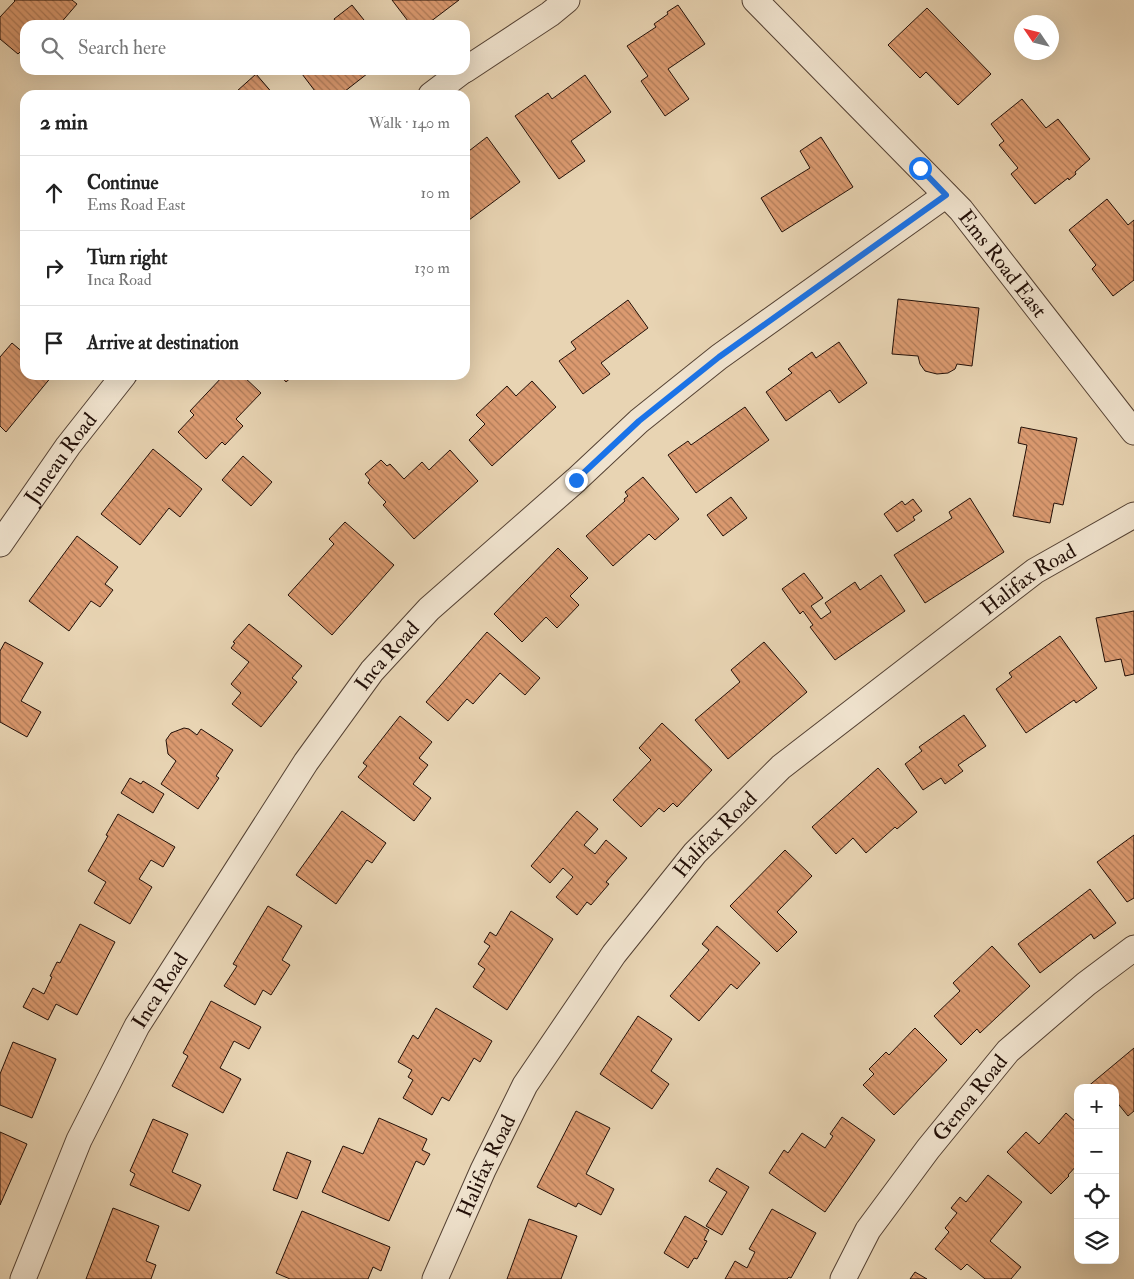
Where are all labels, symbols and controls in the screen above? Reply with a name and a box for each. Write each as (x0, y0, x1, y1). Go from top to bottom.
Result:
north arrow (1014, 15, 1059, 60)
search box (20, 20, 470, 75)
icon: search (38, 34, 66, 62)
text: Search here (78, 36, 166, 60)
text: 2 min (40, 109, 88, 136)
text: Walk · 140 m (369, 113, 450, 133)
route start (909, 157, 932, 180)
text: Continue (87, 171, 158, 195)
icon: ahead (40, 179, 68, 207)
text: 10 m (420, 183, 450, 203)
text: Ems Road East (87, 195, 185, 215)
street label: Ems Road East (952, 204, 1053, 323)
text: Turn right (87, 246, 167, 270)
icon: right (40, 254, 68, 282)
text: 130 m (414, 258, 450, 278)
text: Inca Road (87, 270, 152, 290)
icon: arrive (40, 329, 68, 357)
text: Arrive at destination (87, 331, 239, 355)
street label: Juneau Road (18, 407, 103, 510)
route end (565, 469, 588, 492)
street label: Halifax Road (975, 537, 1081, 622)
street label: Inca Road (349, 614, 426, 696)
street label: Halifax Road (667, 785, 763, 883)
street label: Inca Road (126, 947, 194, 1033)
street label: Genoa Road (926, 1048, 1014, 1147)
map controls (1074, 1084, 1119, 1264)
button: + (1074, 1084, 1119, 1129)
street label: Halifax Road (450, 1110, 522, 1221)
button: − (1074, 1129, 1119, 1174)
button: locate (1074, 1174, 1119, 1219)
button: layers (1074, 1219, 1119, 1264)

